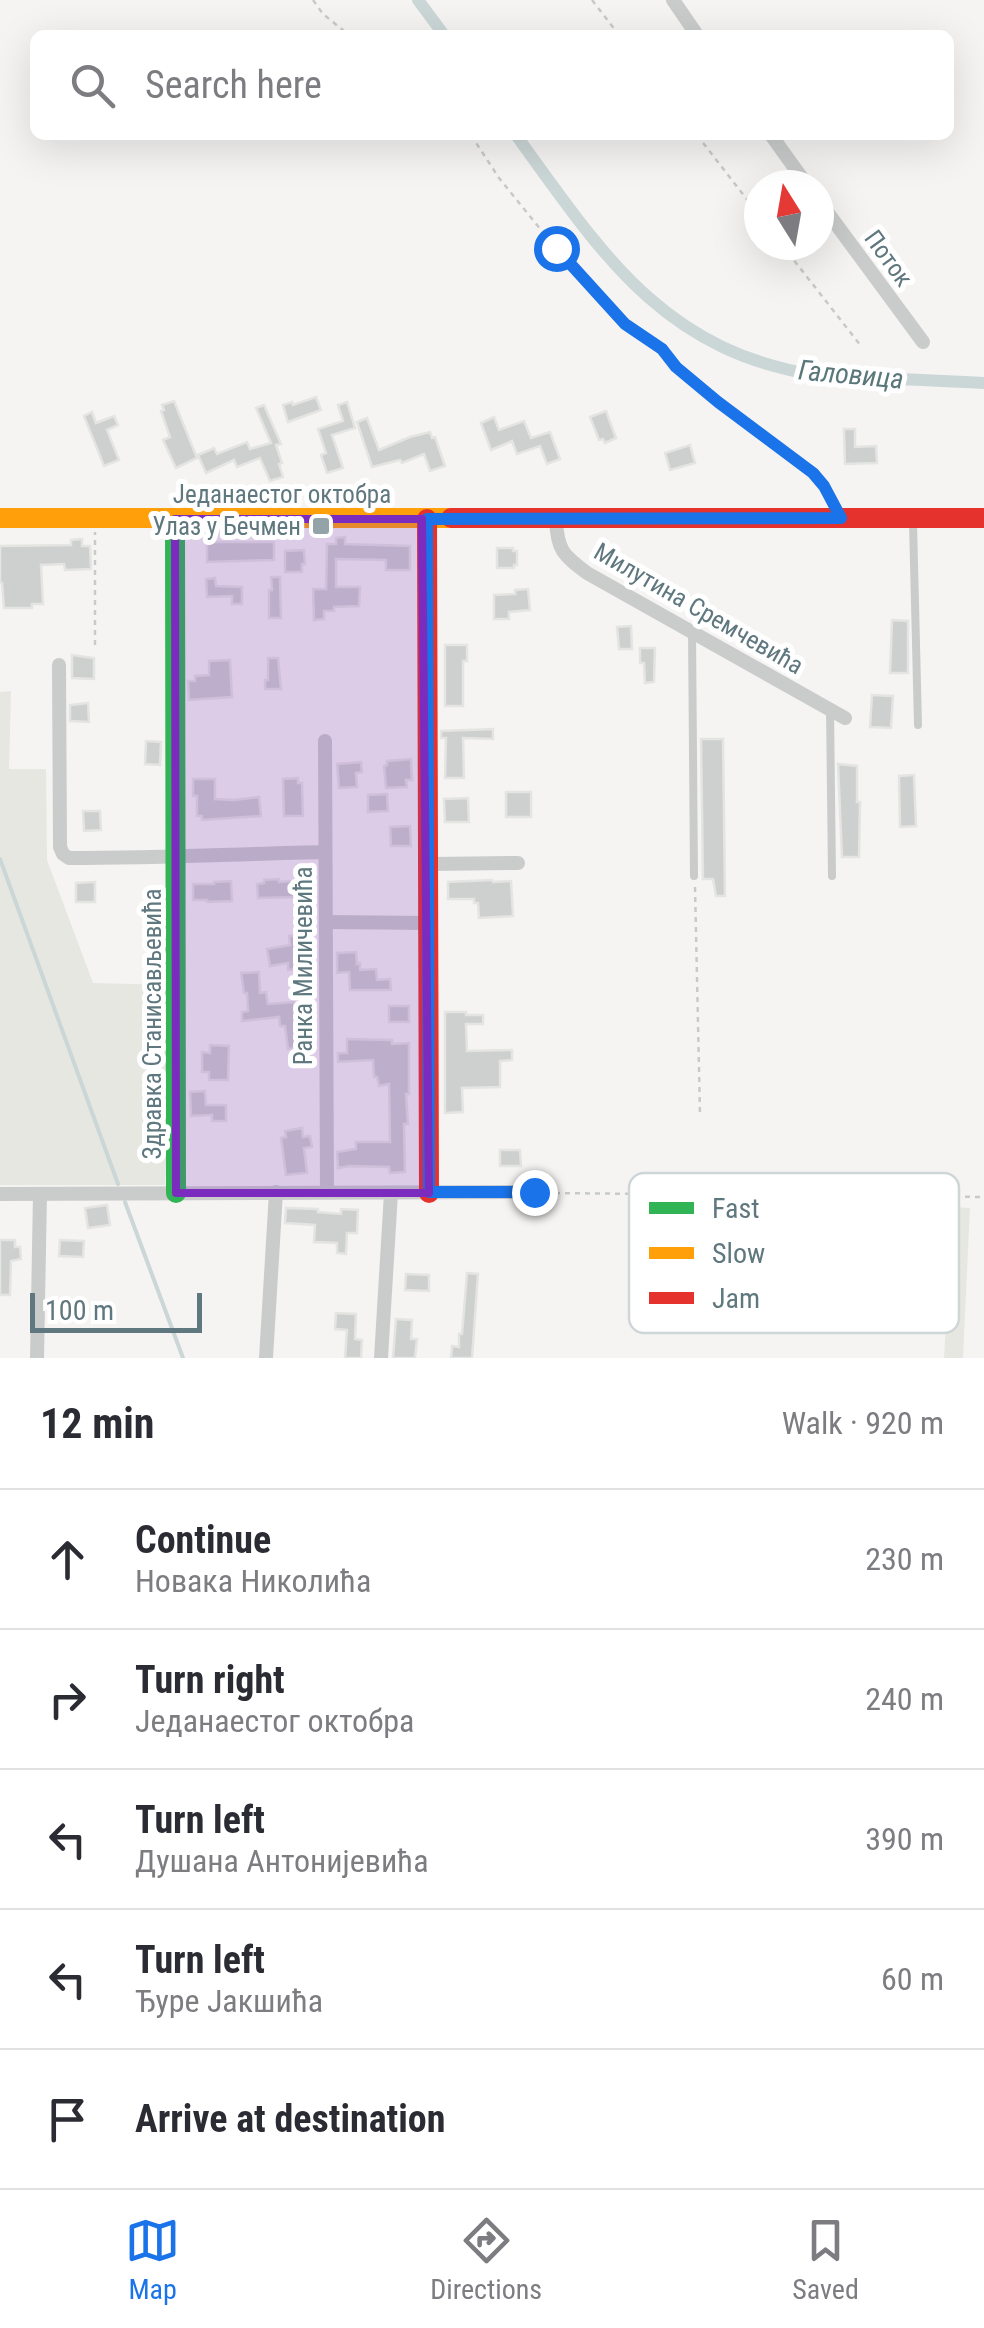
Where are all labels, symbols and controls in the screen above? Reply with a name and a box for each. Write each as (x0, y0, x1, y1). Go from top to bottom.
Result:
search box (30, 30, 954, 140)
icon: search (65, 58, 120, 113)
text: Search here (145, 63, 322, 107)
north arrow (744, 170, 834, 260)
street label: Поток (859, 224, 919, 292)
route start (534, 226, 580, 272)
water label: Галовица (797, 353, 905, 396)
street label: Једанаестог октобра (173, 480, 391, 509)
place label: Улаз у Бечмен (152, 512, 301, 541)
marker: Улаз у Бечмен (310, 515, 332, 537)
street label: Милутина Сремчевића (589, 537, 808, 680)
street label: Ранка Миличевића (289, 867, 318, 1065)
street label: Здравка Станисављевића (138, 889, 167, 1159)
route end (512, 1170, 558, 1216)
legend (629, 1173, 959, 1333)
text: Fast (712, 1192, 759, 1225)
text: Slow (712, 1237, 765, 1270)
text: Jam (712, 1282, 760, 1315)
scale bar (30, 1288, 202, 1332)
text: 100 m (45, 1294, 114, 1327)
text: 12 min (40, 1399, 155, 1448)
text: Walk · 920 m (782, 1404, 944, 1442)
text: Continue (135, 1518, 271, 1562)
icon: ahead (40, 1532, 95, 1587)
text: 230 m (865, 1540, 944, 1578)
text: Новака Николића (135, 1562, 371, 1600)
text: Turn right (135, 1658, 285, 1702)
icon: right (40, 1672, 95, 1727)
text: 240 m (865, 1680, 944, 1718)
text: Једанаестог октобра (135, 1702, 414, 1740)
text: Turn left (135, 1798, 265, 1842)
icon: left (40, 1812, 95, 1867)
text: 390 m (865, 1820, 944, 1858)
text: Душана Антонијевића (135, 1842, 428, 1880)
text: Turn left (135, 1938, 265, 1982)
icon: left (40, 1952, 95, 2007)
text: 60 m (881, 1960, 944, 1998)
text: Ђуре Јакшића (135, 1982, 323, 2020)
icon: arrive (40, 2092, 95, 2147)
text: Arrive at destination (135, 2097, 445, 2141)
tab: Map (125, 2213, 180, 2306)
tab: Directions (430, 2213, 542, 2306)
tab: Saved (792, 2213, 859, 2306)

